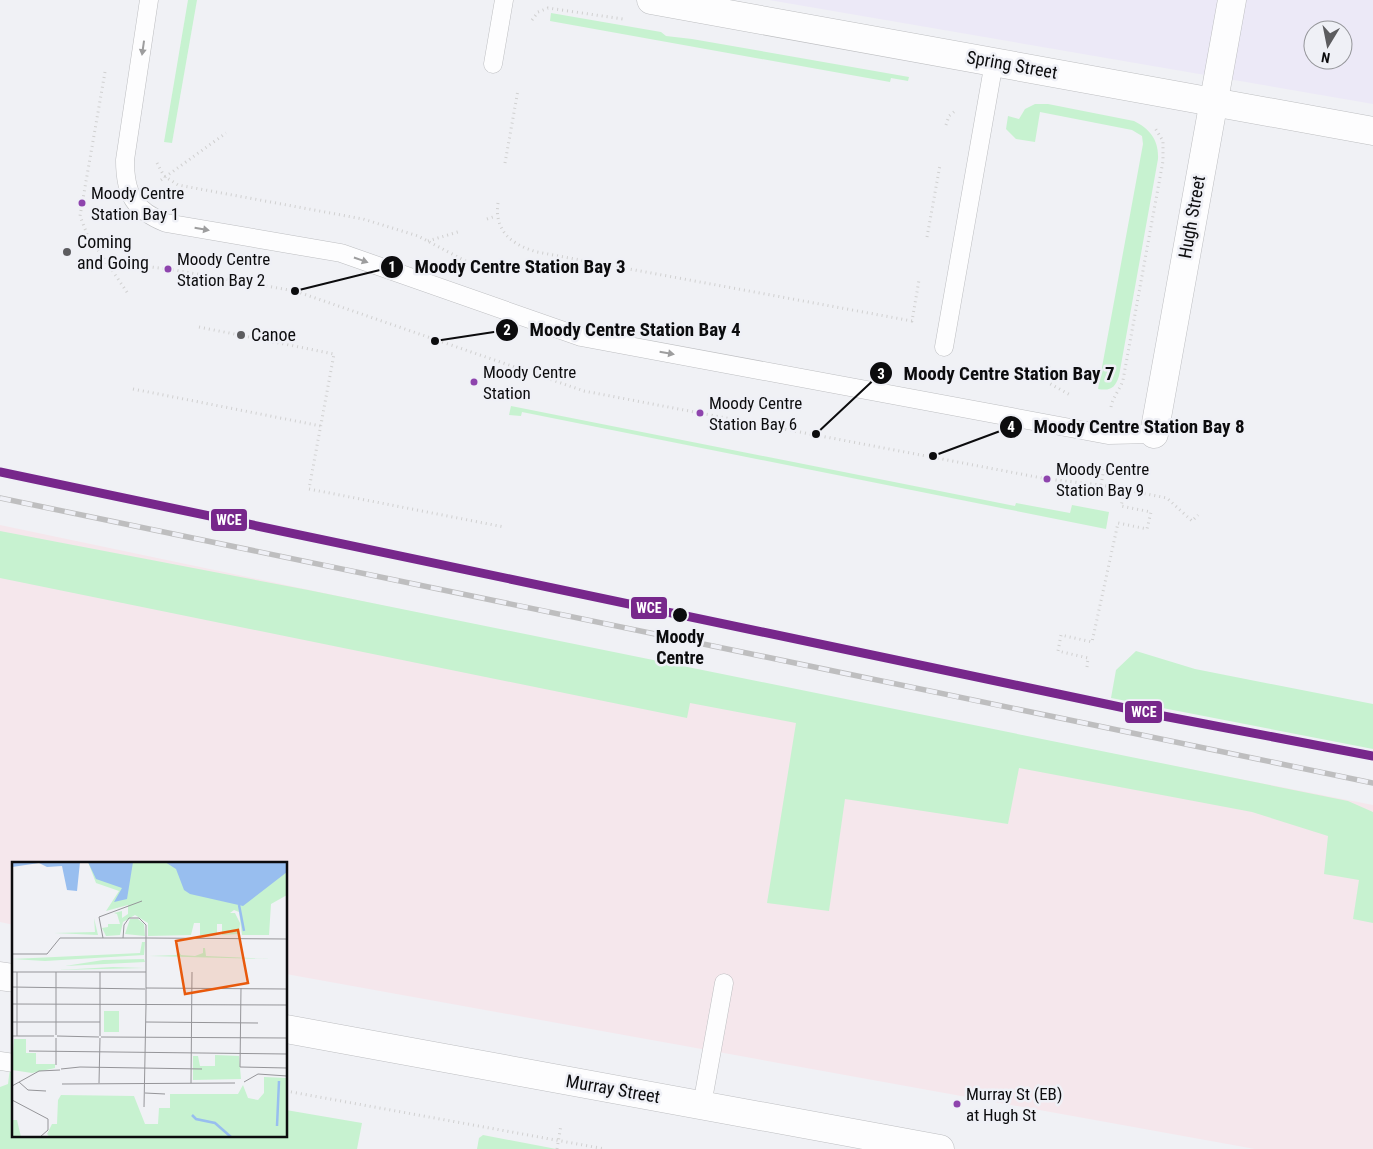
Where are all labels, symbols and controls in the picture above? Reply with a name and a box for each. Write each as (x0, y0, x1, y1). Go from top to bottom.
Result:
north arrow (1303, 20, 1353, 70)
one-way arrow (139, 41, 147, 57)
street label: Spring Street (965, 46, 1059, 83)
text: N (1320, 49, 1331, 66)
street label: Hugh Street (1174, 174, 1209, 260)
place label: Moody Centre Station Bay 1 (91, 183, 184, 224)
marker: Moody Centre Station Bay 1 (77, 198, 87, 208)
one-way arrow (194, 225, 210, 233)
place label: Coming and Going (77, 231, 149, 273)
marker: Coming and Going (61, 246, 73, 258)
place label: Moody Centre Station Bay 2 (177, 249, 270, 290)
callout: Moody Centre Station Bay 3 (379, 250, 635, 284)
text: Moody Centre Station Bay 3 (415, 255, 626, 278)
one-way arrow (354, 257, 369, 264)
text: 1 (388, 258, 396, 276)
marker: Moody Centre Station Bay 2 (163, 264, 173, 274)
callout: Moody Centre Station Bay 4 (494, 313, 750, 347)
text: Moody Centre Station Bay 4 (530, 318, 741, 341)
text: 2 (503, 321, 511, 339)
place label: Canoe (251, 324, 296, 345)
marker: Canoe (235, 329, 247, 341)
one-way arrow (659, 350, 675, 358)
callout: Moody Centre Station Bay 7 (868, 356, 1124, 390)
place label: Moody Centre Station (483, 362, 576, 403)
text: Moody Centre Station Bay 7 (904, 362, 1115, 385)
text: 3 (877, 365, 885, 383)
marker: Moody Centre Station (469, 377, 479, 387)
place label: Moody Centre Station Bay 6 (709, 393, 802, 434)
marker: Moody Centre Station Bay 6 (695, 408, 705, 418)
callout: Moody Centre Station Bay 8 (999, 410, 1255, 444)
text: Moody Centre Station Bay 8 (1034, 415, 1245, 438)
text: 4 (1007, 418, 1015, 436)
place label: Moody Centre Station Bay 9 (1056, 459, 1149, 500)
marker: Moody Centre Station Bay 9 (1042, 474, 1052, 484)
line badge: WCE (210, 508, 248, 532)
text: WCE (216, 512, 242, 528)
line badge: WCE (630, 596, 668, 620)
text: WCE (636, 600, 662, 616)
marker: Moody Centre (671, 606, 689, 624)
place label: Moody Centre (656, 626, 704, 668)
line badge: WCE (1124, 700, 1163, 724)
text: WCE (1131, 704, 1157, 720)
inset map (12, 862, 288, 1136)
street label: Murray Street (564, 1070, 662, 1107)
place label: Murray St (EB) at Hugh St (966, 1084, 1062, 1125)
marker: Murray St (EB) at Hugh St (952, 1099, 962, 1109)

